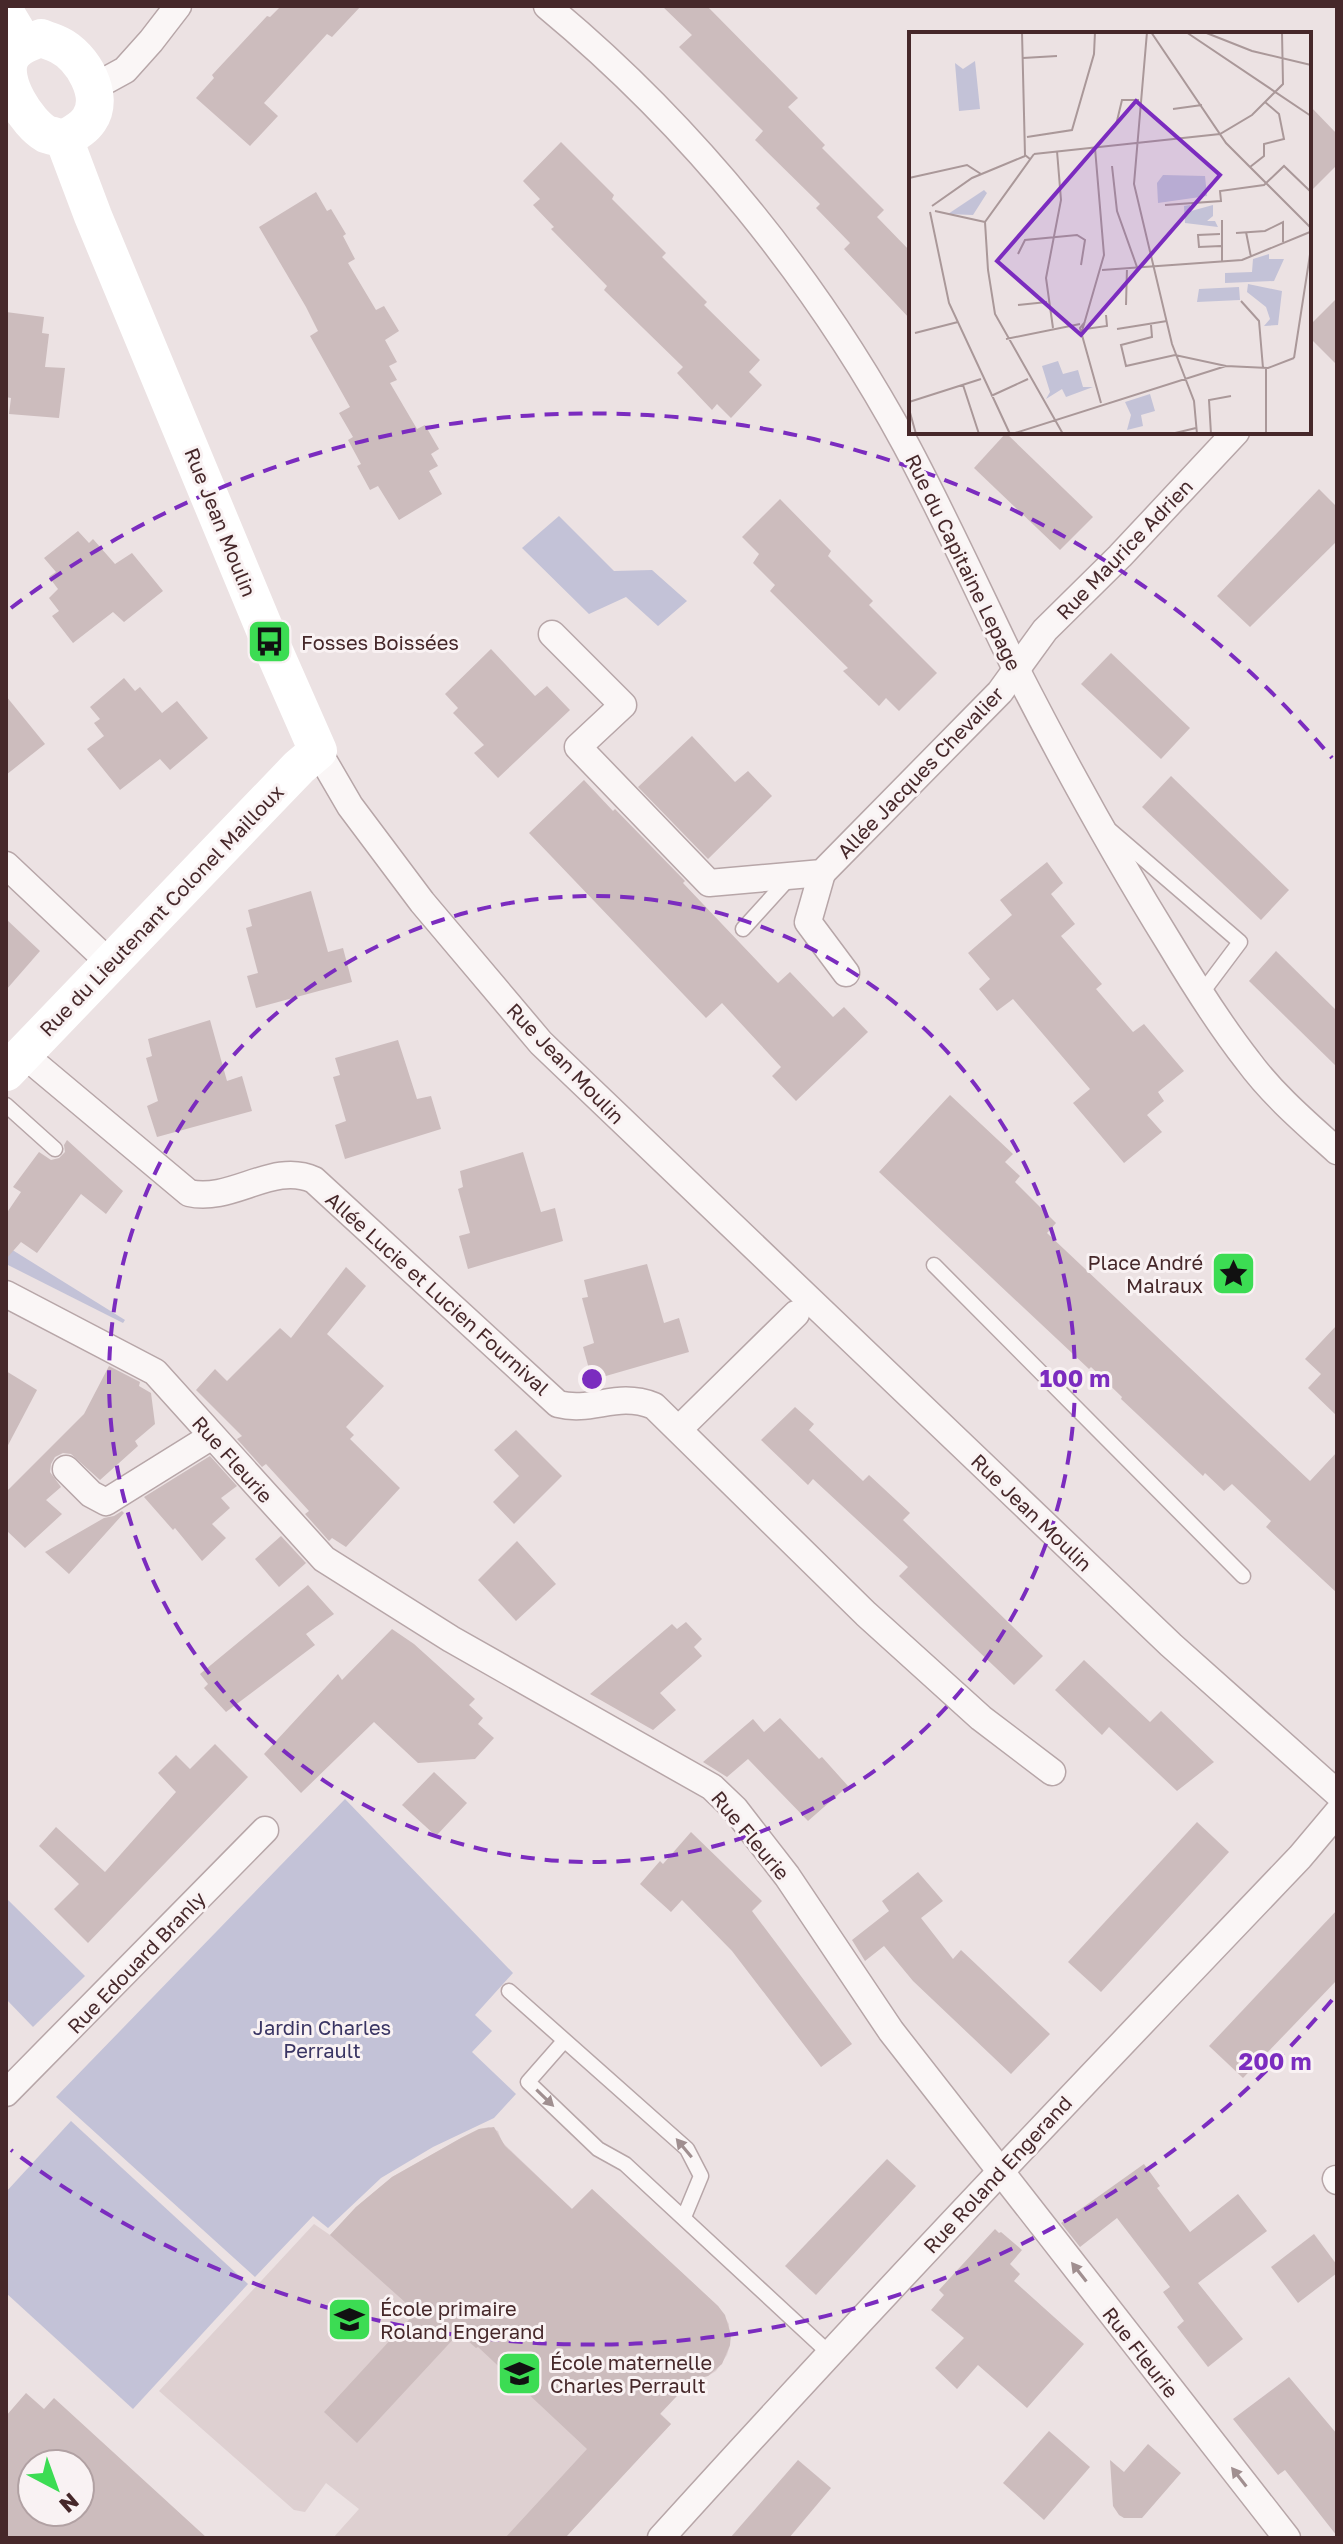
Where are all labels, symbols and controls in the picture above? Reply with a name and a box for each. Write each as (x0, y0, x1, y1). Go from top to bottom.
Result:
inset map (909, 32, 1311, 434)
street label: Rue Jean Moulin (180, 444, 262, 600)
street label: Rue du Capitaine Lepage (901, 450, 1027, 674)
street label: Rue Maurice Adrien (1051, 474, 1197, 624)
bus stop icon: Fosses Boissées (246, 618, 294, 666)
place label: Fosses Boissées (301, 630, 459, 654)
street label: Allée Jacques Chevalier (832, 681, 1008, 863)
street label: Rue du Lieutenant Colonel Mailloux (34, 779, 288, 1041)
street label: Rue Jean Moulin (502, 998, 630, 1128)
street label: Allée Lucie et Lucien Fournival (321, 1186, 555, 1400)
place label: Place André Malraux (1088, 1250, 1203, 1297)
place icon: Place André Malraux (1210, 1250, 1258, 1298)
text: 100 m (1040, 1363, 1110, 1392)
centre of rings (578, 1365, 606, 1393)
street label: Rue Fleurie (188, 1411, 278, 1507)
street label: Rue Jean Moulin (967, 1448, 1097, 1576)
street label: Rue Fleurie (707, 1786, 795, 1884)
street label: Rue Edouard Branly (62, 1886, 210, 2038)
park label: Jardin Charles Perrault (253, 2015, 391, 2062)
text: 200 m (1239, 2046, 1311, 2075)
one-way arrow (535, 2088, 554, 2107)
street label: Rue Roland Engerand (918, 2090, 1076, 2258)
one-way arrow (675, 2138, 692, 2159)
one-way arrow (1071, 2262, 1087, 2282)
school or university icon: École primaire Roland Engerand (325, 2296, 373, 2344)
place label: École primaire Roland Engerand (380, 2296, 545, 2343)
street label: Rue Fleurie (1098, 2302, 1184, 2402)
school or university icon: École maternelle Charles Perrault (495, 2349, 543, 2397)
place label: École maternelle Charles Perrault (550, 2350, 712, 2397)
north arrow (16, 2448, 96, 2528)
one-way arrow (1231, 2467, 1248, 2487)
text: N (54, 2488, 85, 2519)

